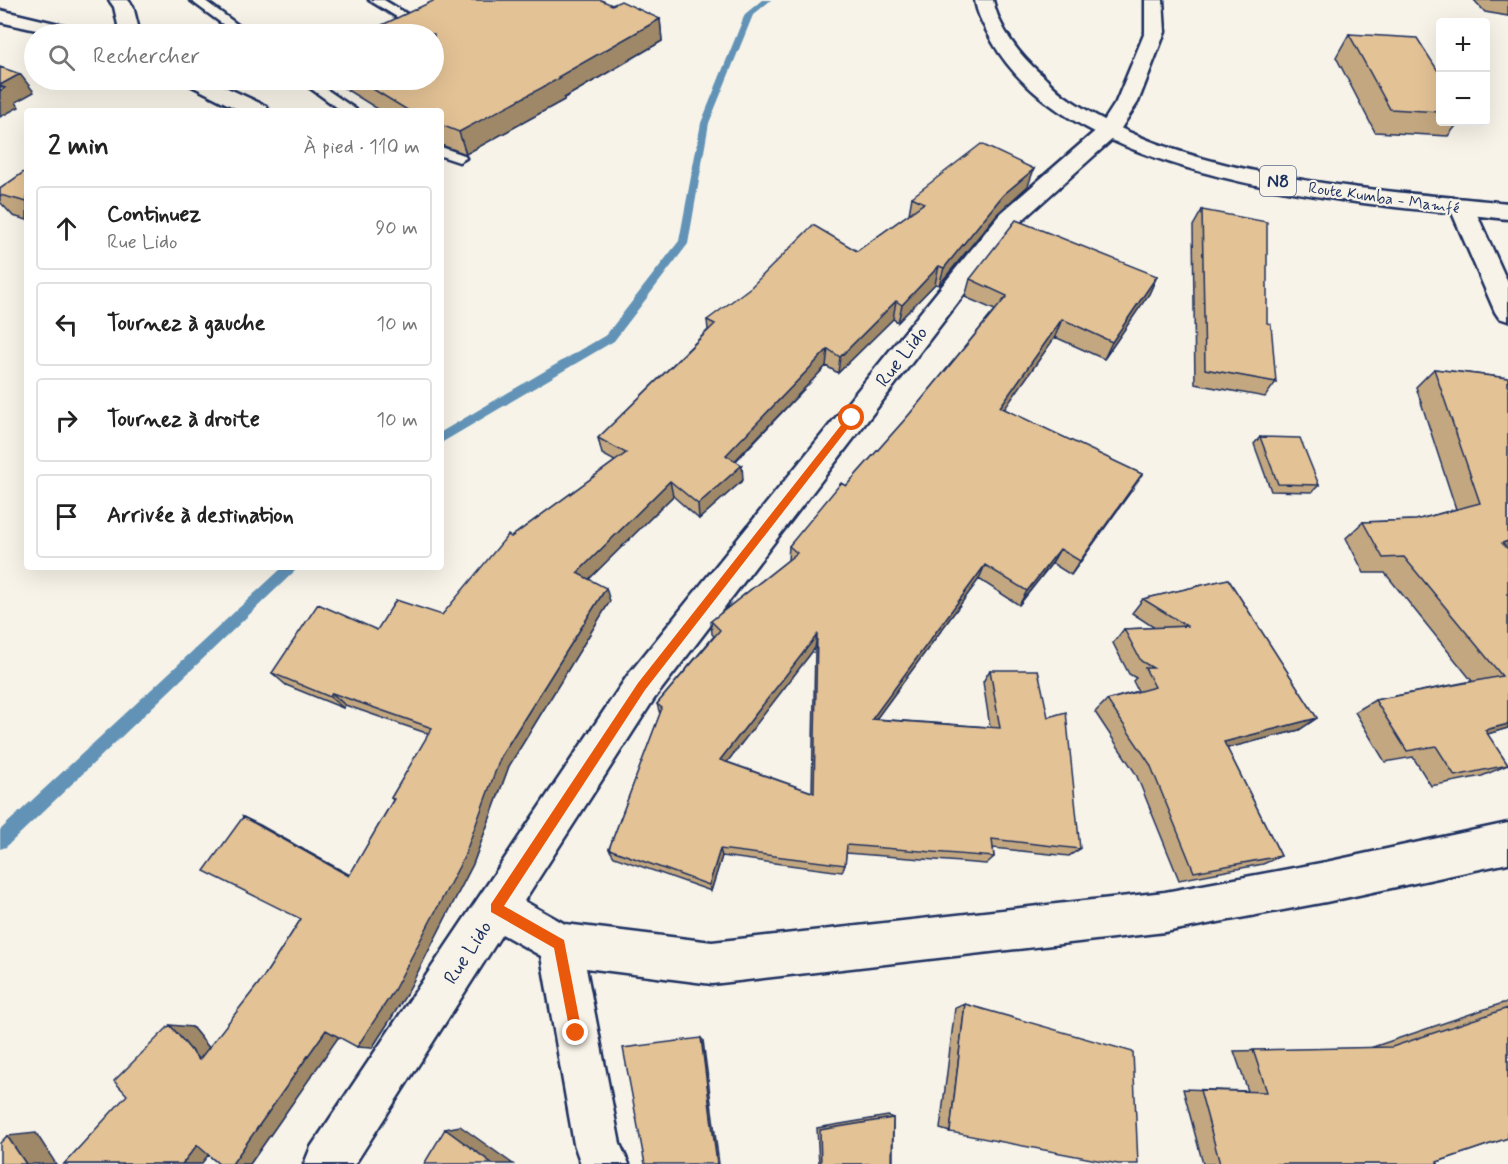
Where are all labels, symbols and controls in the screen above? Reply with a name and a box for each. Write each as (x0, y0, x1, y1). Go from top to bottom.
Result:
map controls (1436, 18, 1490, 126)
button: + (1436, 18, 1490, 72)
search box (24, 24, 444, 90)
icon: search (45, 41, 78, 74)
text: Rechercher (93, 43, 200, 71)
button: − (1436, 72, 1490, 126)
text: 2 min (48, 130, 109, 164)
text: À pied · 110 m (304, 134, 420, 161)
road number: N8 (1260, 166, 1296, 196)
street label: Route Kumba - Mamfé (1307, 177, 1461, 219)
text: Continuez (107, 201, 201, 229)
icon: ahead (50, 212, 83, 245)
text: 90 m (375, 215, 418, 242)
text: Rue Lido (107, 229, 178, 256)
icon: left (50, 308, 83, 341)
text: Tournez à gauche (107, 310, 265, 338)
text: 10 m (376, 311, 418, 338)
street label: Rue Lido (870, 321, 935, 393)
icon: right (50, 404, 83, 437)
route start (838, 404, 864, 430)
text: Tournez à droite (107, 406, 260, 434)
text: 10 m (376, 407, 418, 434)
icon: arrive (50, 500, 83, 533)
text: Arrivée à destination (107, 502, 294, 530)
street label: Rue Lido (438, 916, 499, 990)
route end (562, 1019, 588, 1045)

